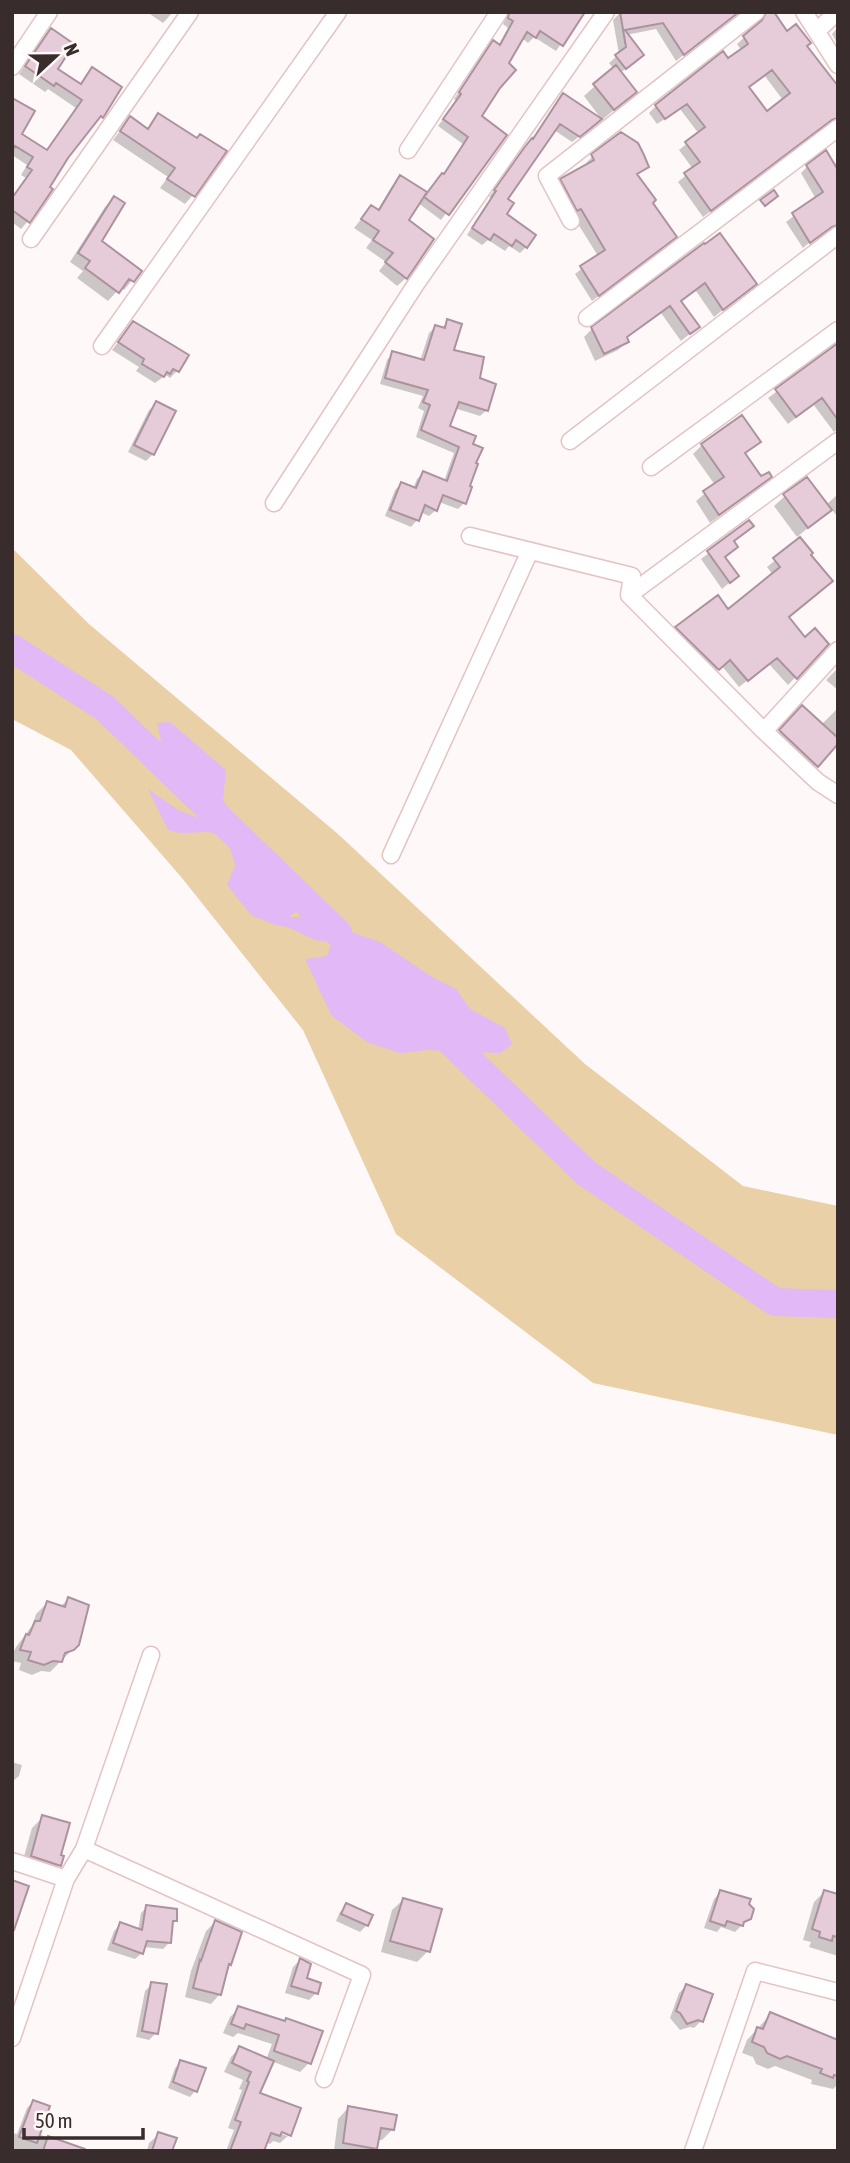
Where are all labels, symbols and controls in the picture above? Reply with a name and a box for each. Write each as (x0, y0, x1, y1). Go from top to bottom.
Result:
north arrow (21, 21, 91, 91)
text: N (59, 40, 84, 59)
scale bar (24, 2096, 144, 2140)
text: 50 m (35, 2108, 73, 2132)

